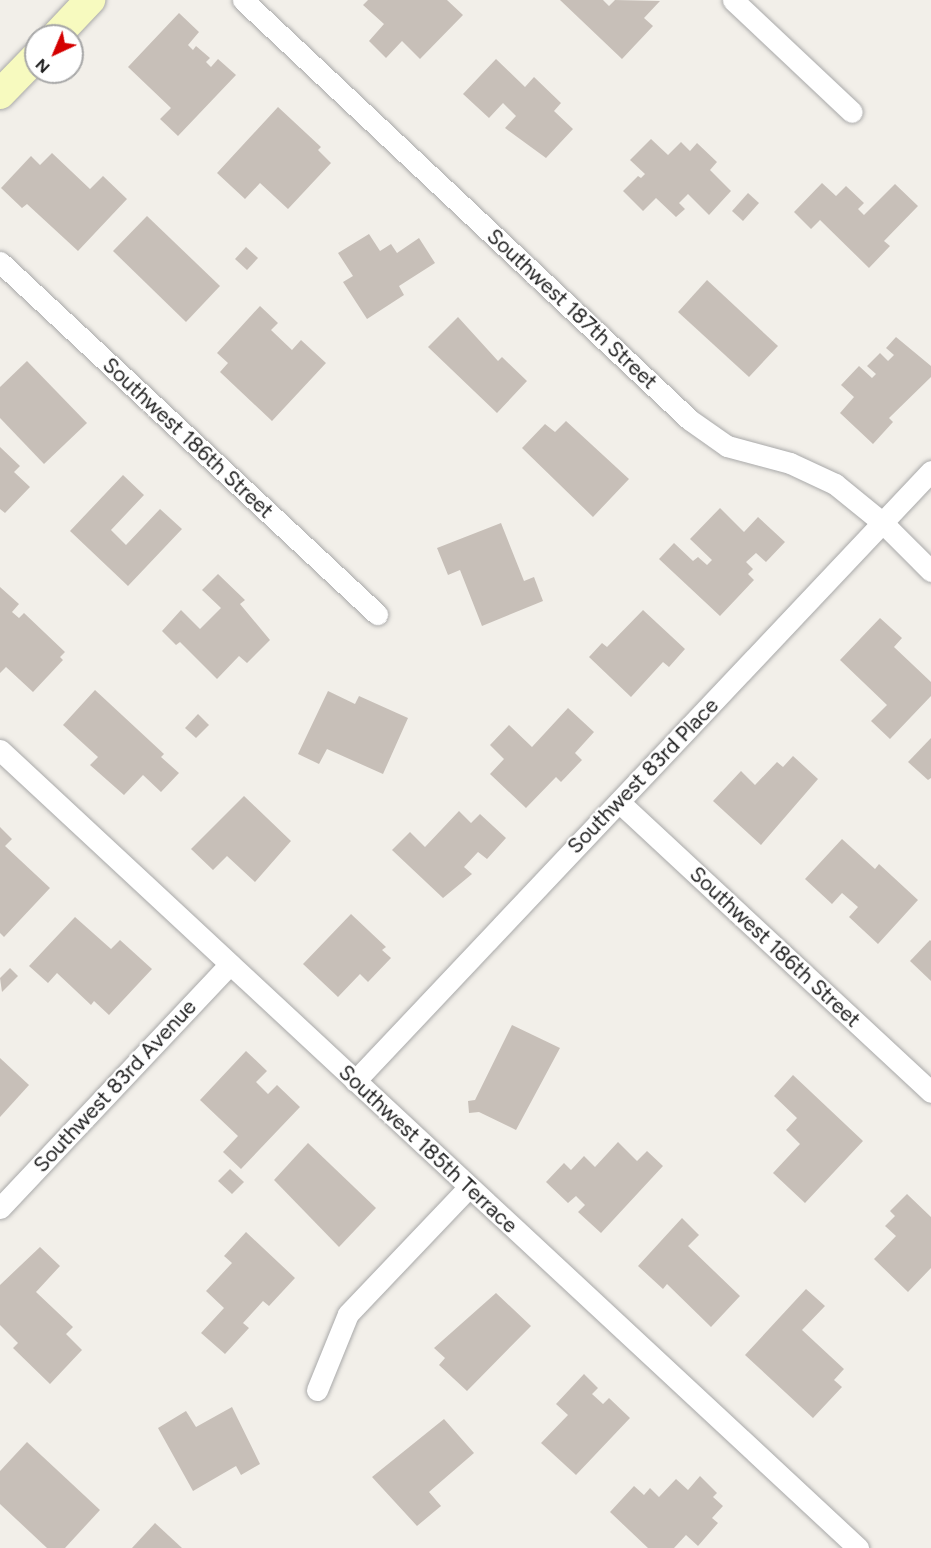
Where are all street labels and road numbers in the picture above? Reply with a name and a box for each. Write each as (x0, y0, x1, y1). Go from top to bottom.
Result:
street label: Southwest 187th Street (482, 224, 662, 394)
street label: Southwest 186th Street (98, 352, 278, 524)
street label: Southwest 83rd Place (562, 693, 724, 859)
street label: Southwest 186th Street (685, 861, 865, 1033)
street label: Southwest 83rd Avenue (28, 994, 202, 1178)
street label: Southwest 185th Terrace (334, 1060, 522, 1238)

